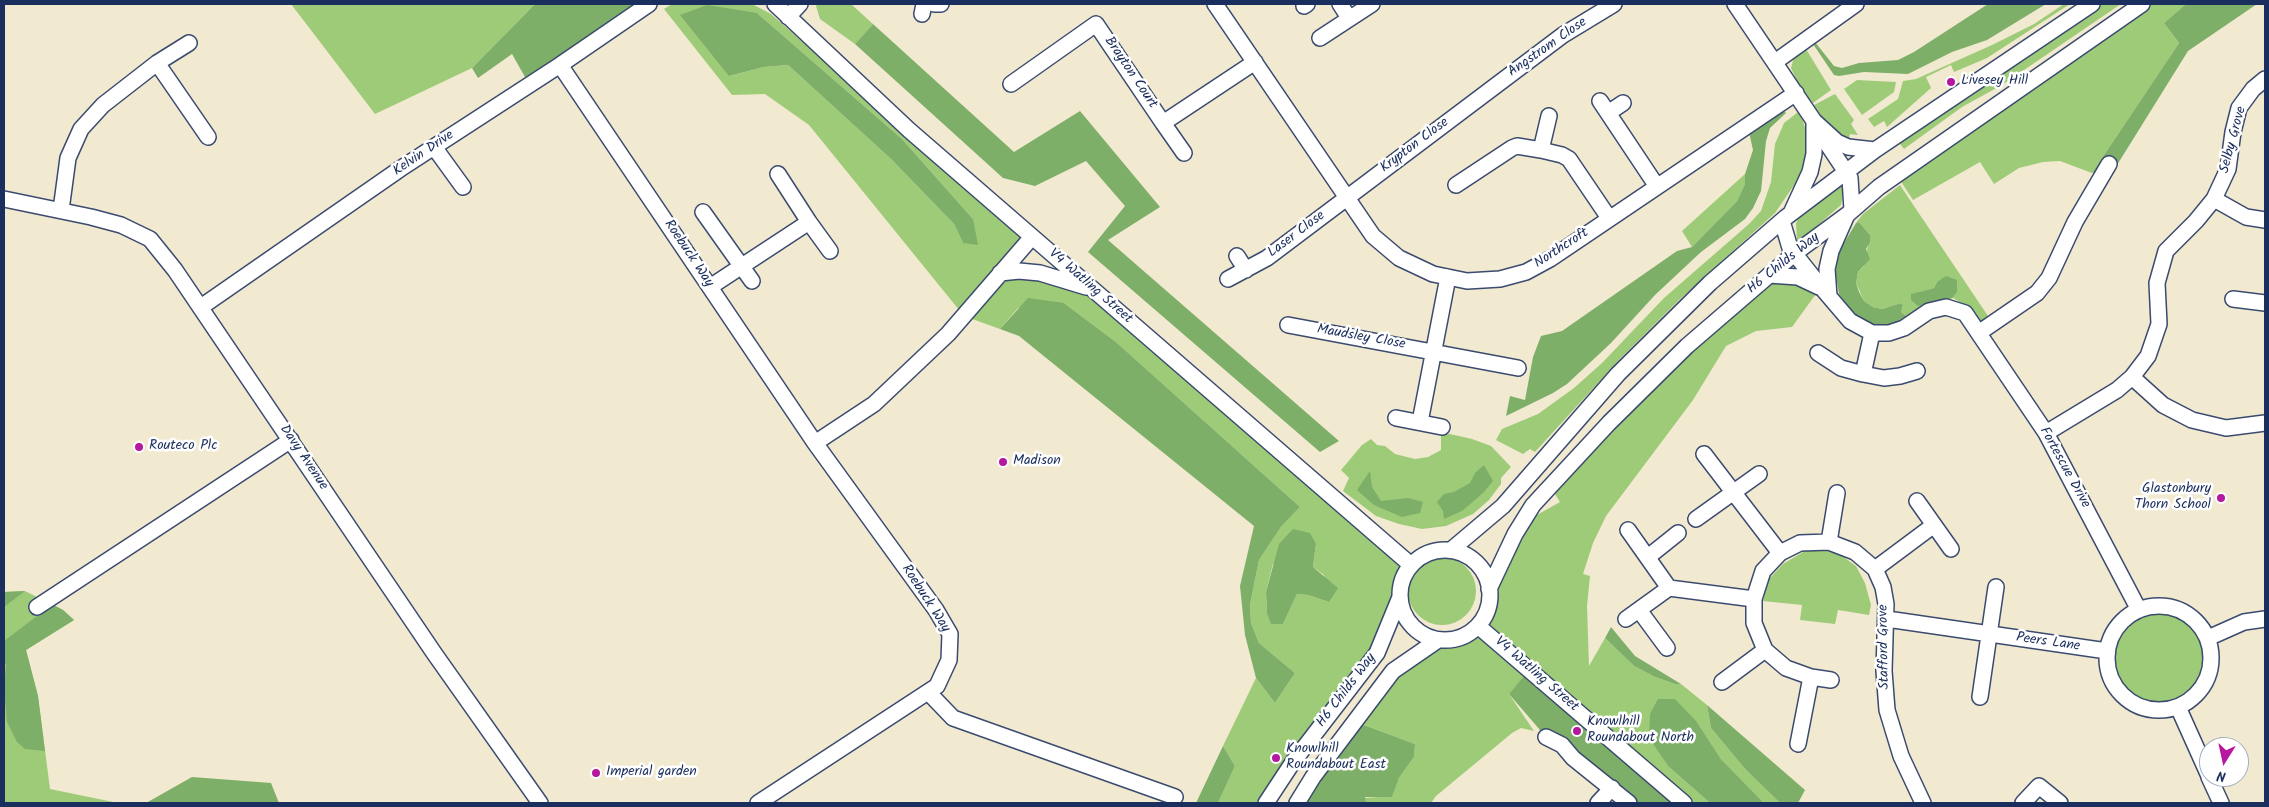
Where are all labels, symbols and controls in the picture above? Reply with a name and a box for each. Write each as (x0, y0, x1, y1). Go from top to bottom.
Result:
street label: Angstrom Close (1505, 15, 1591, 81)
street label: Brayton Court (1100, 34, 1160, 112)
place label: Livesey Hill (1961, 74, 2028, 90)
marker: Livesey Hill (1945, 76, 1957, 88)
street label: Selby Grove (2217, 105, 2251, 175)
street label: Krypton Close (1377, 115, 1453, 177)
street label: Kelvin Drive (390, 128, 458, 180)
street label: Laser Close (1265, 208, 1329, 262)
street label: Roebuck Way (659, 217, 717, 291)
street label: Northcroft (1532, 225, 1592, 273)
street label: H6 Childs Way (1744, 230, 1824, 298)
street label: V4 Watling Street (1045, 246, 1135, 328)
street label: Maudsley Close (1315, 322, 1407, 354)
street label: Davy Avenue (275, 422, 331, 494)
street label: Fortescue Drive (2035, 425, 2093, 511)
place label: Routeco Plc (149, 439, 217, 455)
marker: Routeco Plc (133, 441, 145, 453)
place label: Madison (1013, 454, 1061, 470)
marker: Madison (997, 456, 1009, 468)
place label: Glastonbury Thorn School (2135, 482, 2211, 514)
marker: Glastonbury Thorn School (2215, 492, 2227, 504)
street label: Roebuck Way (897, 562, 953, 636)
street label: Stafford Grove (1876, 604, 1894, 690)
street label: Peers Lane (2015, 630, 2081, 656)
street label: V4 Watling Street (1491, 634, 1581, 716)
street label: H6 Childs Way (1314, 651, 1380, 731)
place label: Knowlhill Roundabout North (1587, 715, 1694, 748)
marker: Knowlhill Roundabout North (1571, 725, 1583, 737)
north arrow (2199, 737, 2249, 787)
place label: Knowlhill Roundabout East (1286, 742, 1386, 774)
marker: Knowlhill Roundabout East (1270, 752, 1282, 764)
text: N (2215, 764, 2228, 787)
place label: Imperial garden (606, 765, 697, 781)
marker: Imperial garden (590, 767, 602, 779)

